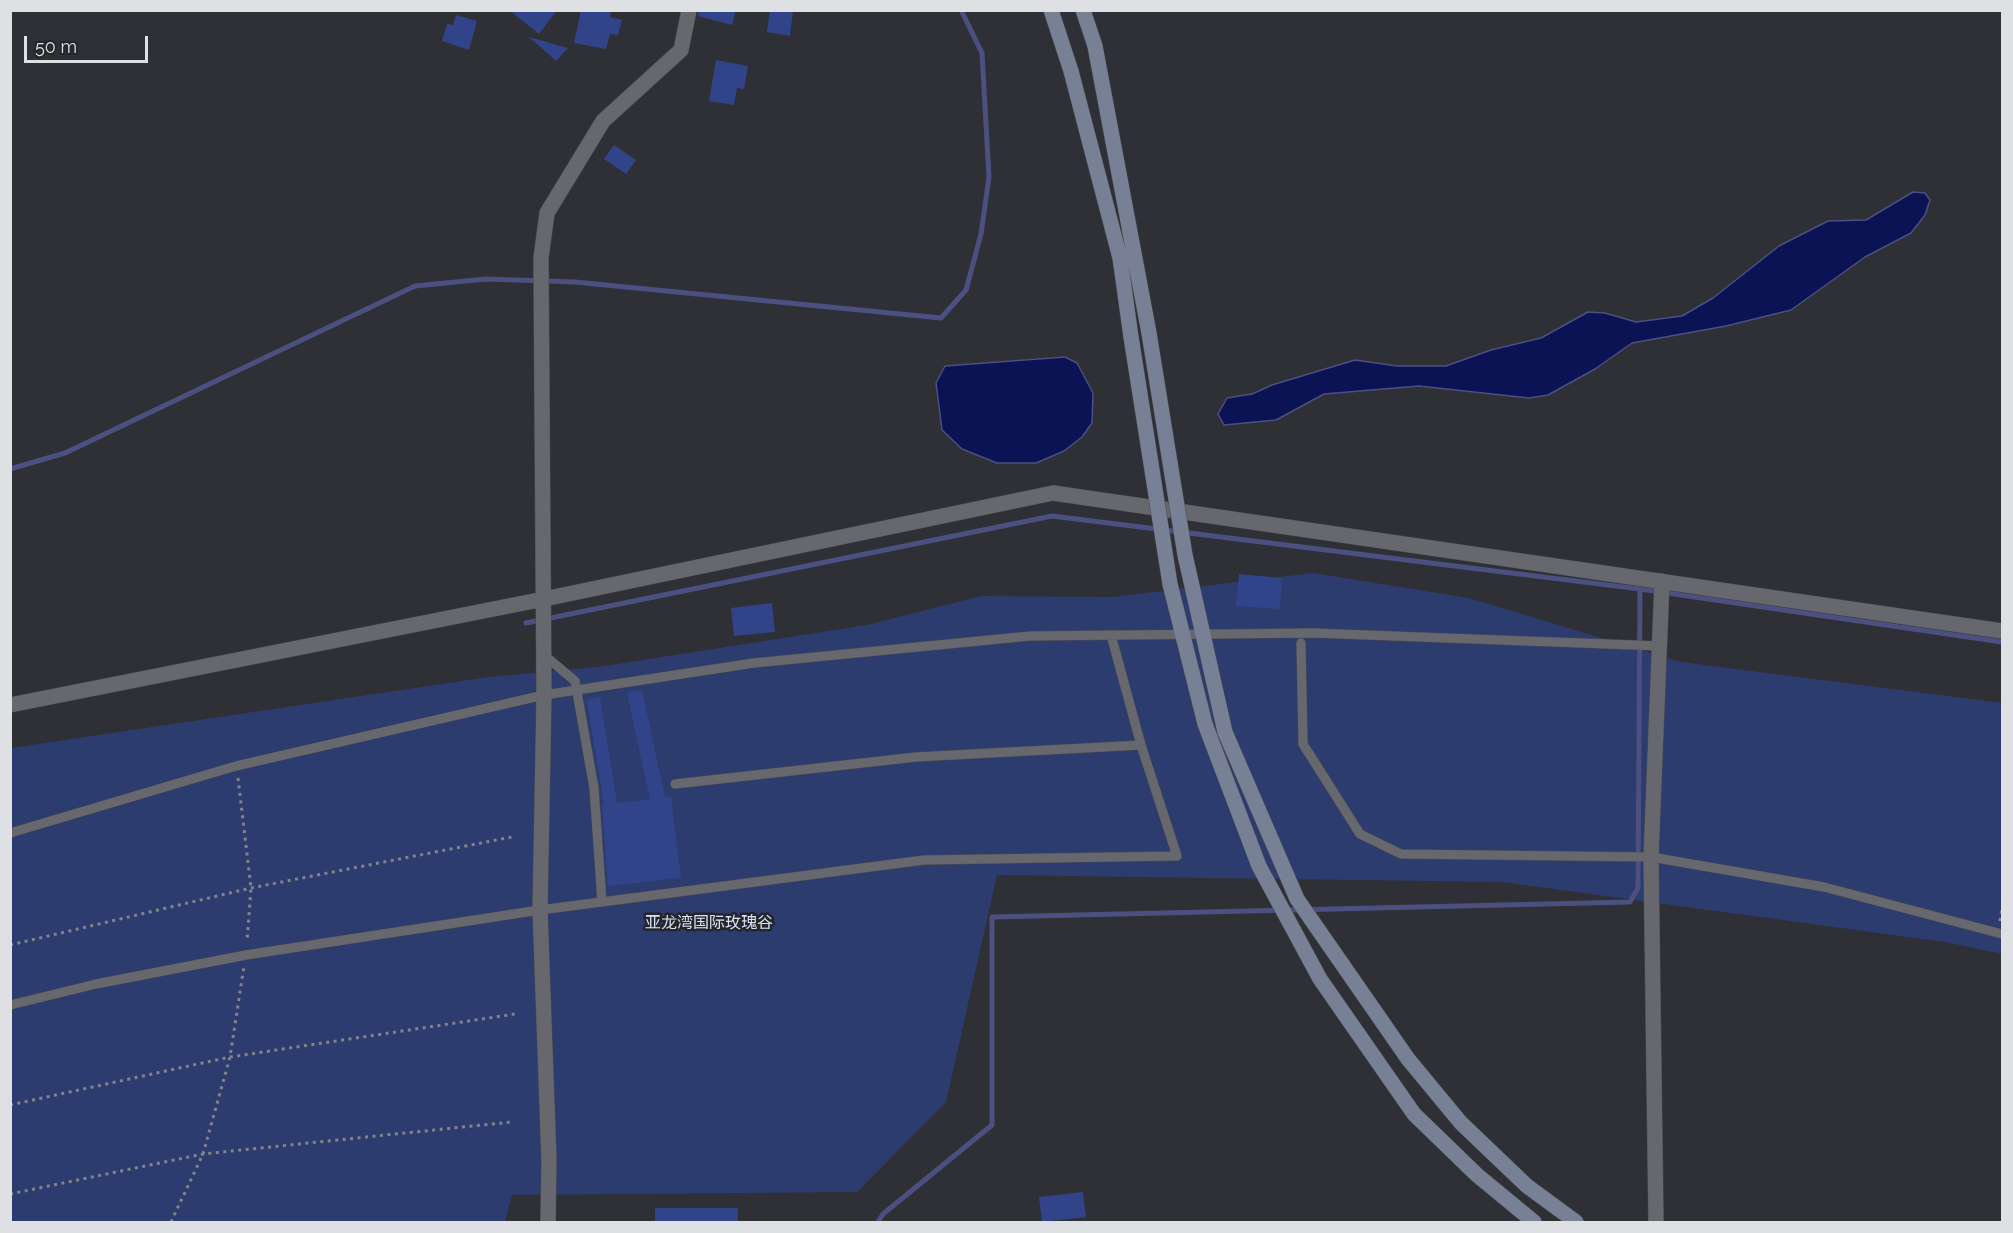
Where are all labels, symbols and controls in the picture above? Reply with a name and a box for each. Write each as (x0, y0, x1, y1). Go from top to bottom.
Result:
scale bar (27, 24, 152, 62)
text: 50 m (35, 36, 77, 57)
park label: 亚龙湾国际玫瑰谷 (645, 913, 773, 933)

